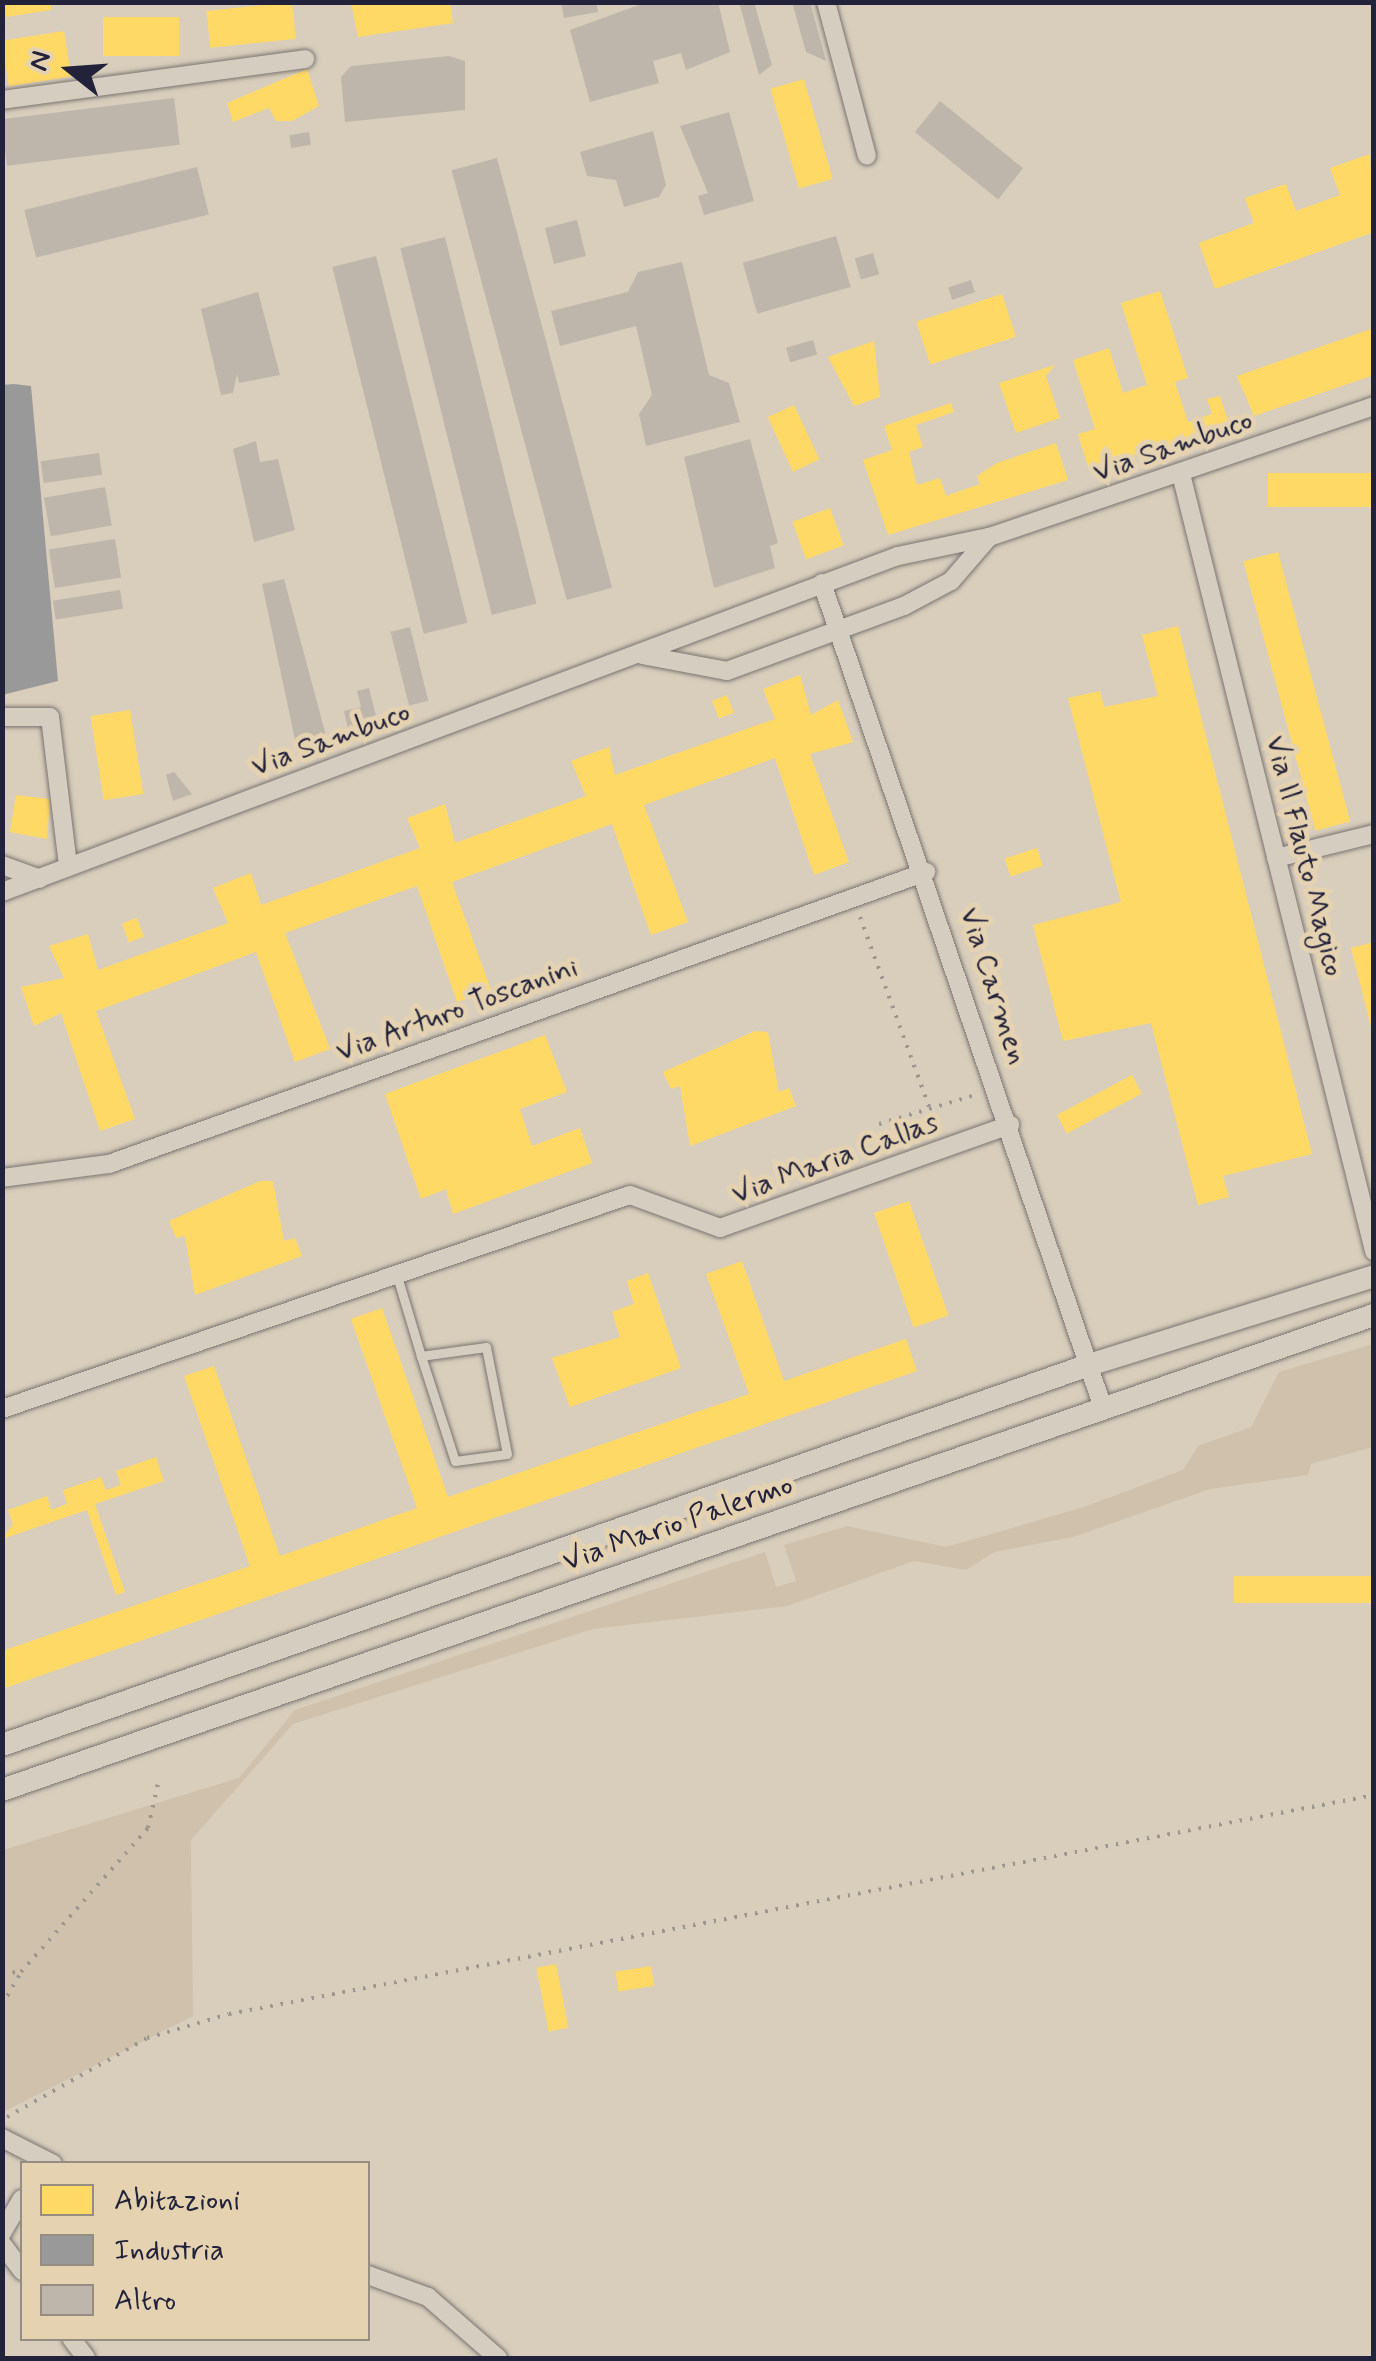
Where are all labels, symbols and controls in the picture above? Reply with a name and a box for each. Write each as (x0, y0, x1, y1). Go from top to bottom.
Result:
north arrow (20, 20, 120, 120)
text: N (20, 47, 61, 75)
street label: Via Sambuco (1092, 404, 1254, 490)
street label: Via Sambuco (250, 696, 412, 784)
street label: Via Il Flauto Magico (1257, 731, 1351, 981)
street label: Via Carmen (951, 905, 1035, 1067)
street label: Via Arturo Toscanini (331, 950, 583, 1070)
street label: Via Maria Callas (728, 1105, 942, 1213)
street label: Via Mario Palermo (562, 1469, 794, 1579)
legend (20, 2161, 370, 2341)
text: Abitazioni (114, 2181, 240, 2220)
text: Industria (114, 2231, 224, 2270)
text: Altro (114, 2281, 176, 2320)

